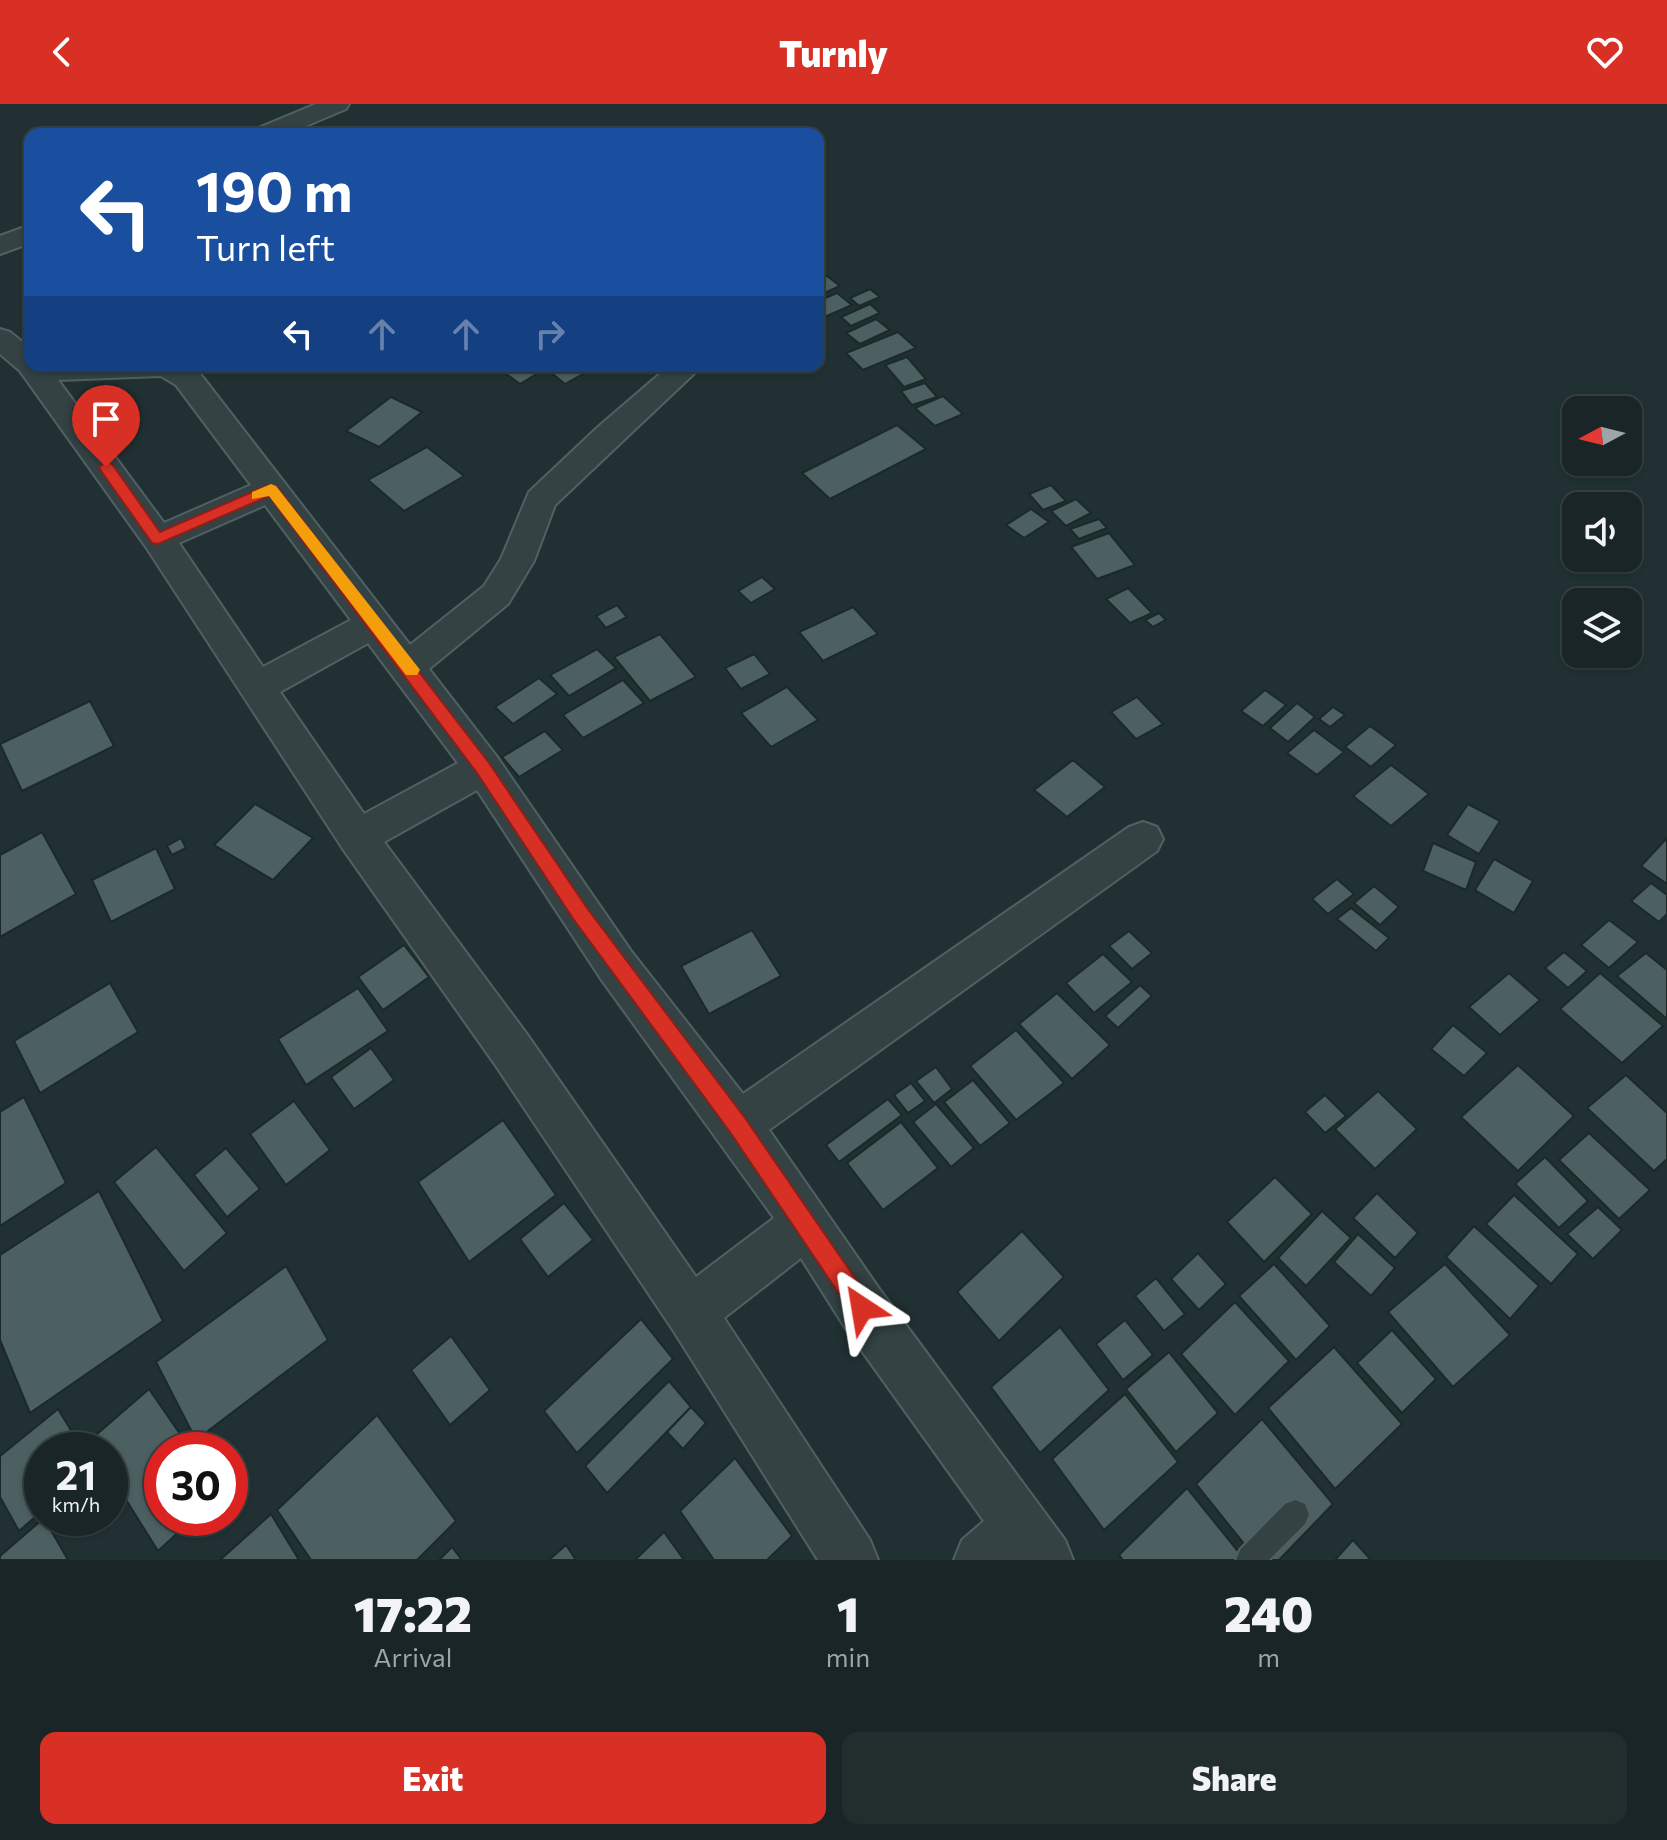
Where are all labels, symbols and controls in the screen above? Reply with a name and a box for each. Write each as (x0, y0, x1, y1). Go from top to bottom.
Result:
icon: back (40, 30, 84, 74)
text: Turnly (779, 30, 888, 74)
icon: heart (1583, 30, 1627, 74)
text: 190 m (196, 155, 353, 224)
icon: left (64, 160, 168, 264)
text: Turn left (196, 224, 335, 268)
icon: left (276, 312, 320, 356)
icon: ahead (360, 312, 404, 356)
icon: ahead (444, 312, 488, 356)
icon: right (528, 312, 572, 356)
pin (72, 385, 140, 467)
north arrow (1562, 396, 1642, 476)
map controls (1562, 396, 1642, 668)
icon: arrive (84, 397, 128, 441)
button: sound (1562, 492, 1642, 572)
button: layers (1562, 588, 1642, 668)
position arrow (820, 1266, 904, 1350)
speed limit sign: 30 (144, 1432, 248, 1536)
text: 21 (56, 1449, 96, 1498)
text: km/h (52, 1492, 100, 1516)
text: 17:22 (354, 1583, 472, 1642)
text: 1 (837, 1583, 859, 1642)
text: 240 (1224, 1583, 1313, 1642)
text: Arrival (374, 1641, 452, 1672)
text: min (826, 1641, 870, 1672)
text: m (1257, 1641, 1280, 1672)
button: Exit (40, 1732, 826, 1824)
button: Share (842, 1732, 1627, 1824)

